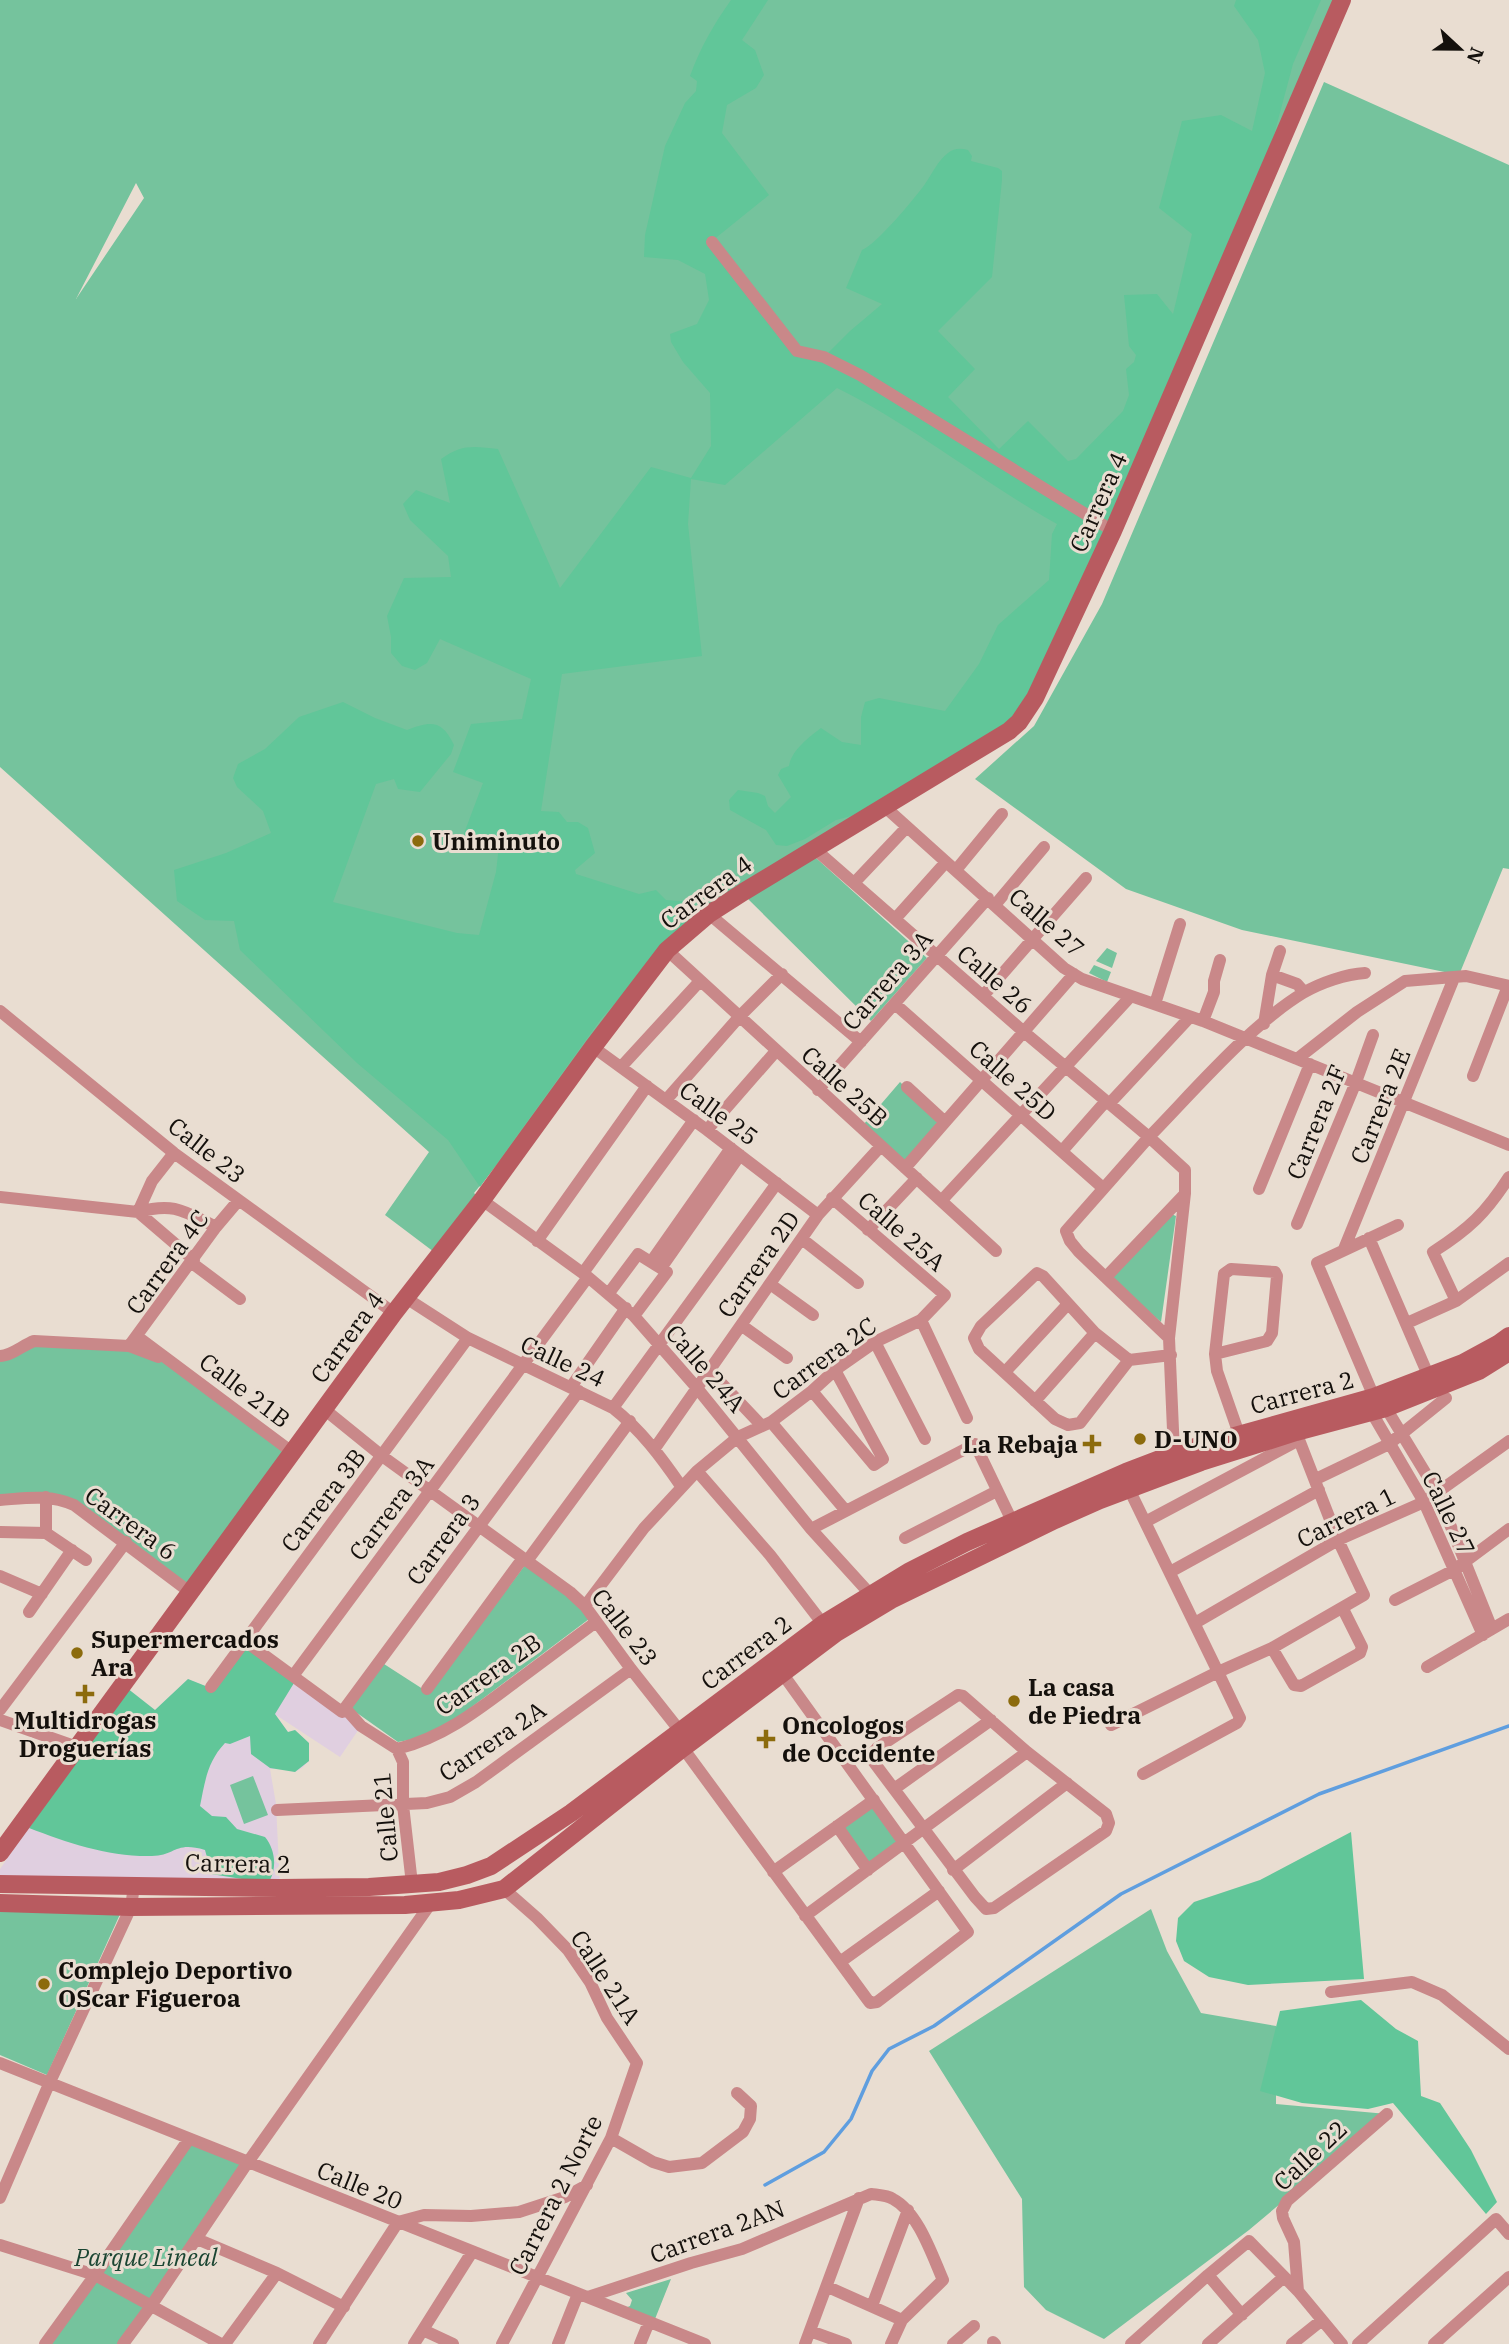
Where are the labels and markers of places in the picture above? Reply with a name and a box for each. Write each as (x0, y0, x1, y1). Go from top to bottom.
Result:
place label: Uniminuto (432, 825, 560, 857)
marker: Uniminuto (410, 833, 426, 849)
place label: D-UNO (1154, 1423, 1238, 1455)
place label: La Rebaja (963, 1428, 1078, 1460)
marker: D-UNO (1132, 1431, 1148, 1447)
marker: La Rebaja (1084, 1436, 1100, 1452)
place label: Supermercados Ara (91, 1623, 279, 1683)
marker: Supermercados Ara (69, 1645, 85, 1661)
place label: La casa de Piedra (1028, 1671, 1141, 1731)
marker: Multidrogas Droguerías (77, 1686, 93, 1702)
marker: La casa de Piedra (1006, 1693, 1022, 1709)
place label: Multidrogas Droguerías (14, 1704, 156, 1764)
place label: Oncologos de Occidente (782, 1709, 935, 1769)
marker: Oncologos de Occidente (756, 1729, 776, 1749)
place label: Complejo Deportivo OScar Figueroa (58, 1954, 292, 2014)
marker: Complejo Deportivo OScar Figueroa (36, 1976, 52, 1992)

